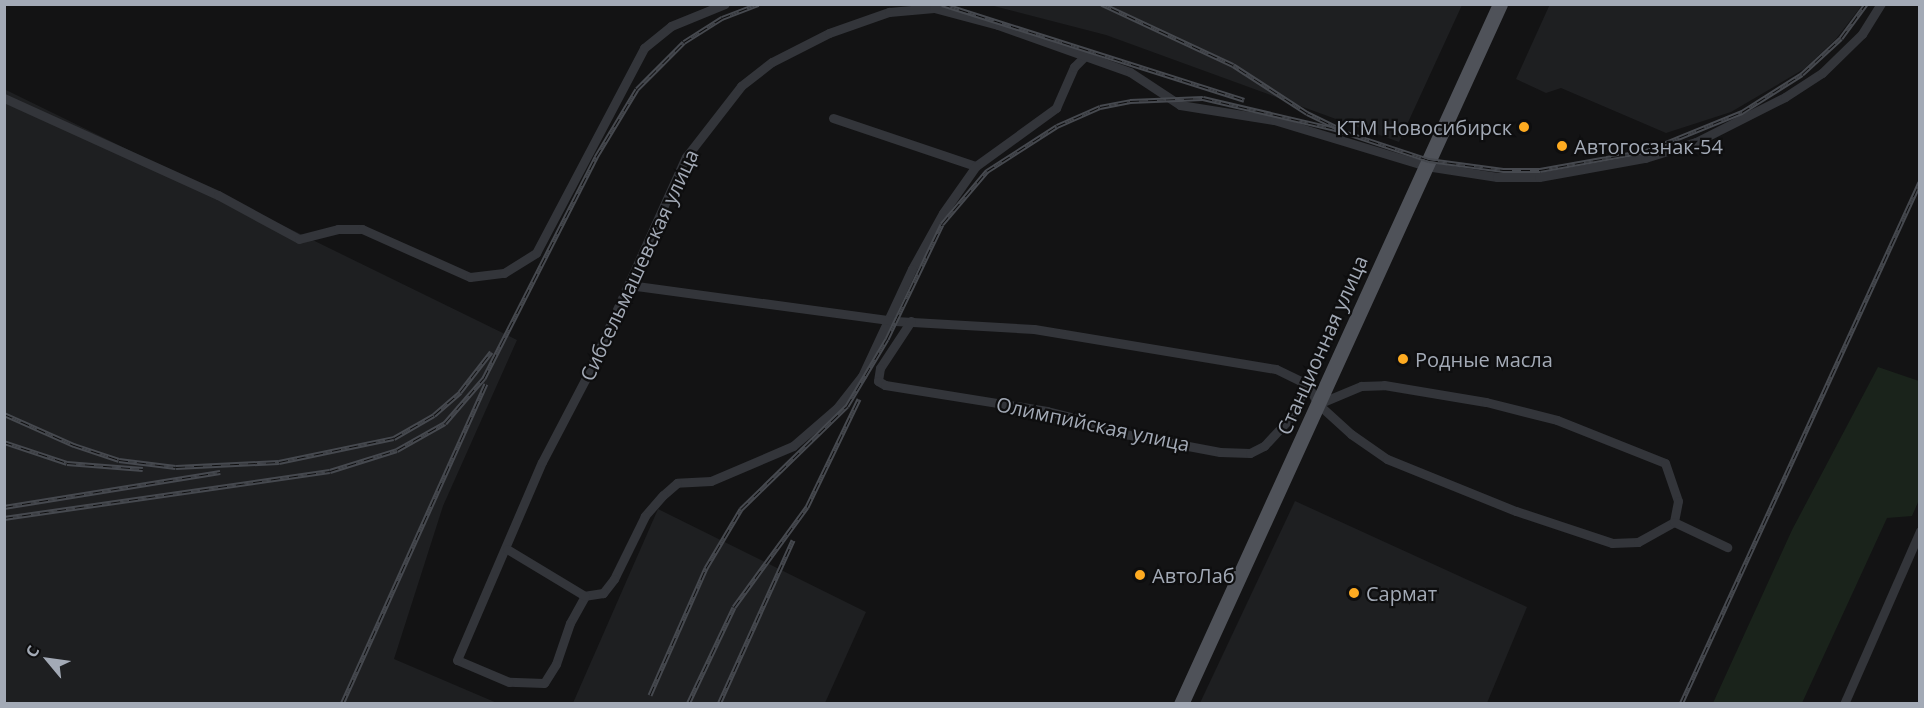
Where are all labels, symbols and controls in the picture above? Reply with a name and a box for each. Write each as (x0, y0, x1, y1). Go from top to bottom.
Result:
place label: КТМ Новосибирск (1336, 115, 1512, 139)
marker: КТМ Новосибирск (1517, 120, 1531, 134)
place label: Автогосзнак-54 (1574, 134, 1723, 158)
marker: Автогосзнак-54 (1555, 139, 1569, 153)
street label: Сибсельмашевская улица (575, 145, 703, 385)
street label: Станционная улица (1272, 252, 1372, 438)
place label: Родные масла (1415, 347, 1553, 371)
marker: Родные масла (1396, 352, 1410, 366)
street label: Олимпийская улица (994, 392, 1192, 456)
place label: АвтоЛаб (1152, 563, 1235, 587)
marker: АвтоЛаб (1133, 568, 1147, 582)
place label: Сармат (1366, 581, 1437, 605)
marker: Сармат (1347, 586, 1361, 600)
north arrow (18, 630, 78, 690)
text: С (20, 641, 44, 661)

